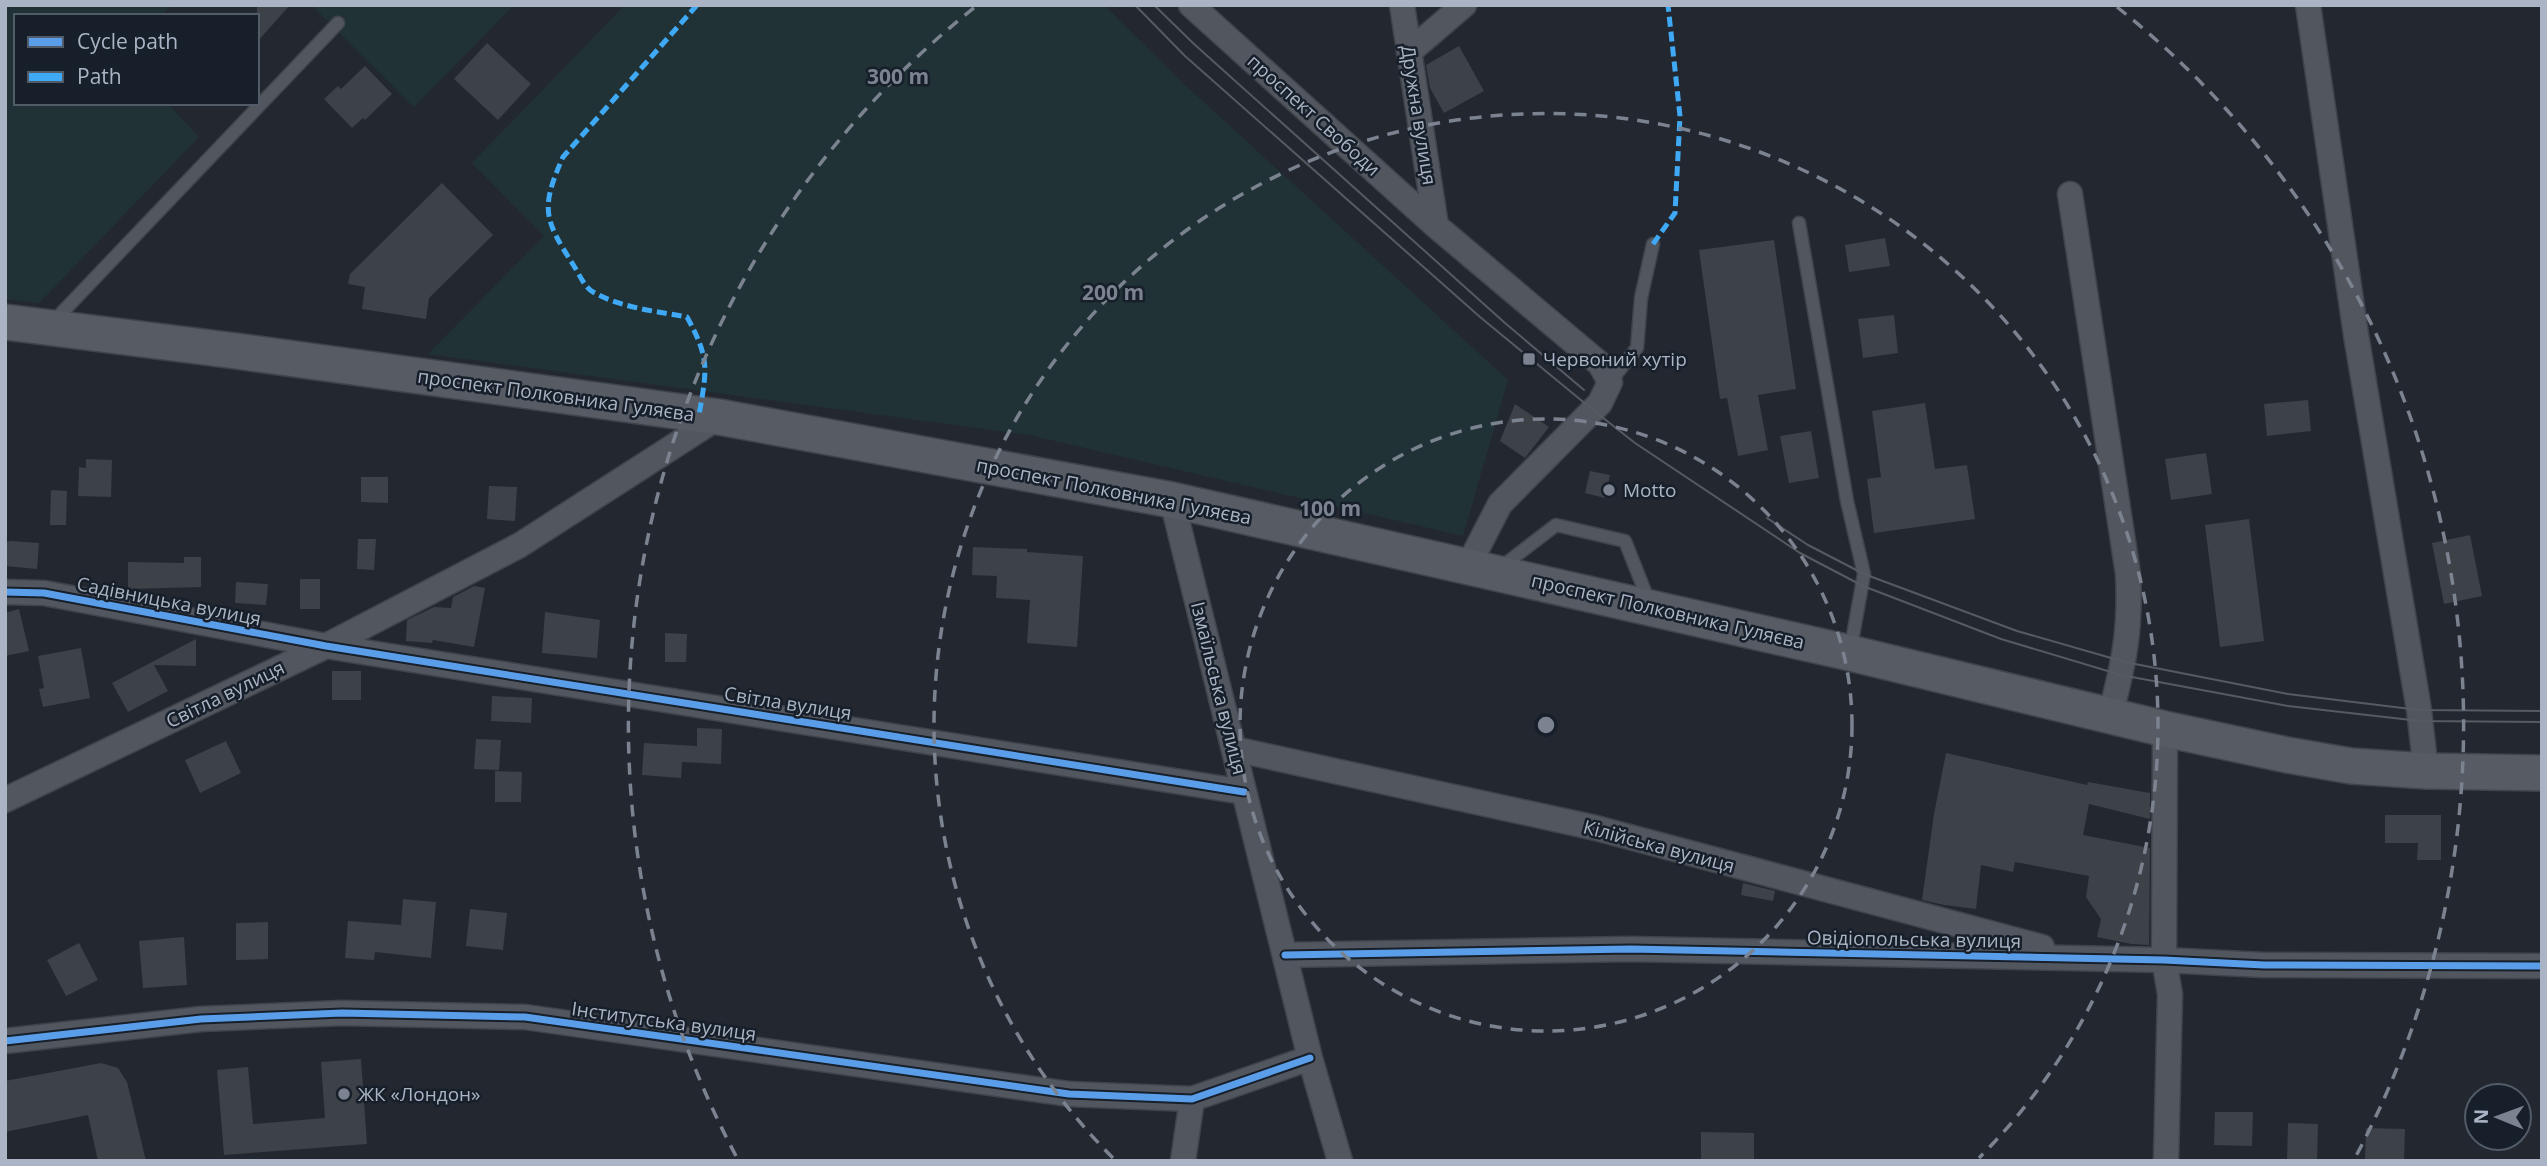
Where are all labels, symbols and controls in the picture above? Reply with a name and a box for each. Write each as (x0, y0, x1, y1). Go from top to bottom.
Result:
legend (14, 14, 259, 105)
text: Cycle path (77, 27, 178, 55)
street label: Дружна вулиця (1395, 43, 1443, 187)
street label: проспект Свободи (1242, 48, 1386, 182)
text: Path (77, 62, 122, 90)
text: 300 m (867, 62, 929, 90)
text: 200 m (1082, 278, 1144, 306)
place label: Червоний хутір (1543, 346, 1687, 372)
marker: Червоний хутір (1521, 351, 1537, 367)
street label: проспект Полковника Гуляєва (416, 363, 696, 427)
street label: проспект Полковника Гуляєва (974, 452, 1254, 530)
place label: Motto (1623, 477, 1677, 503)
marker: Motto (1601, 482, 1617, 498)
text: 100 m (1299, 494, 1361, 522)
street label: проспект Полковника Гуляєва (1529, 567, 1807, 655)
street label: Садівницька вулиця (75, 570, 263, 632)
street label: Ізмаїльська вулиця (1185, 599, 1253, 777)
street label: Світла вулиця (161, 654, 289, 734)
street label: Світла вулиця (722, 680, 854, 726)
centre of rings (1534, 713, 1558, 737)
street label: Кілійська вулиця (1581, 813, 1737, 879)
street label: Овідіопольська вулиця (1807, 924, 2021, 954)
street label: Інститутська вулиця (570, 995, 758, 1047)
place label: ЖК «Лондон» (358, 1081, 481, 1107)
north arrow (2463, 1082, 2533, 1152)
marker: ЖК «Лондон» (336, 1086, 352, 1102)
text: N (2468, 1109, 2494, 1125)

